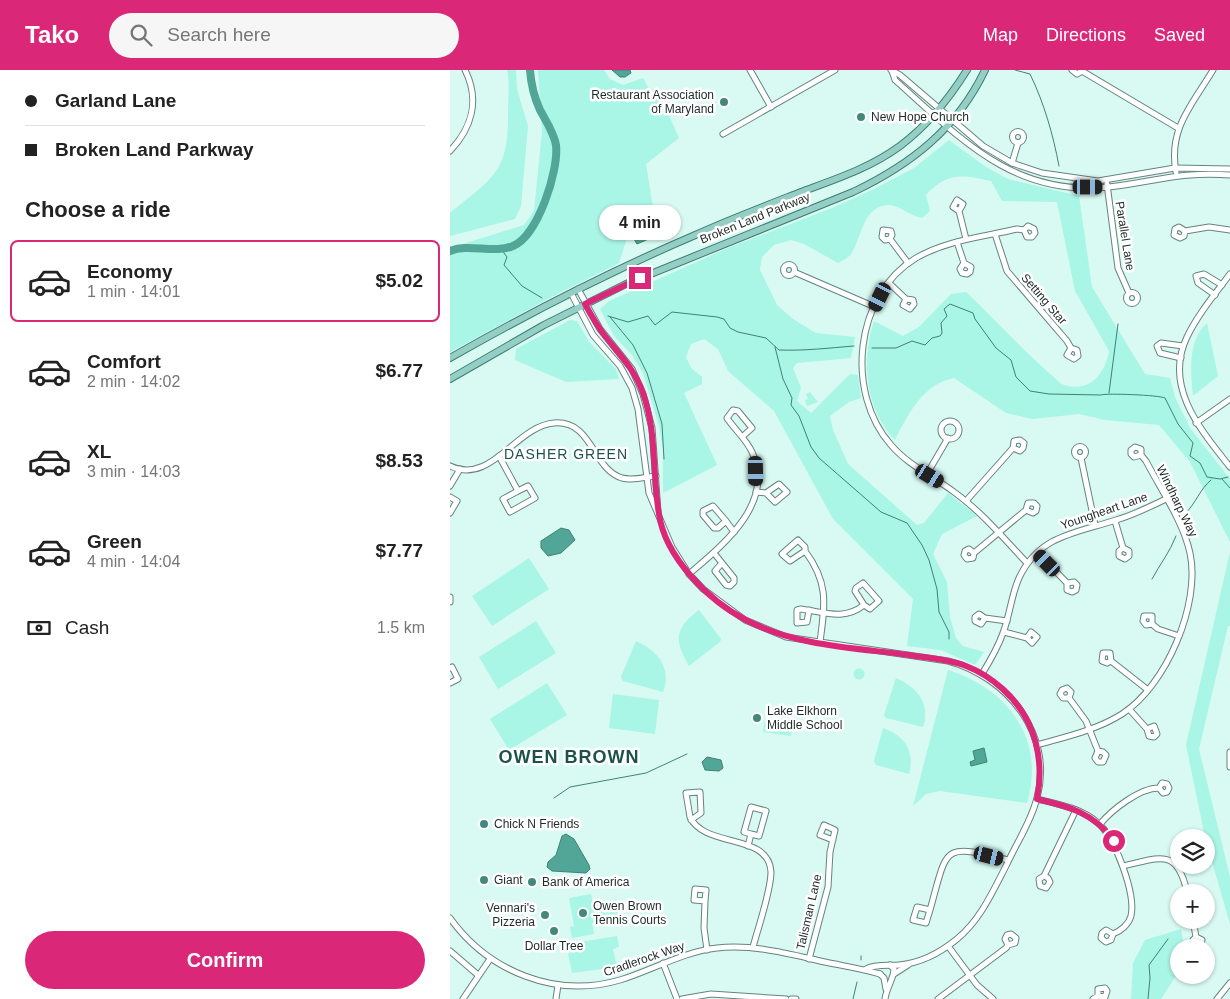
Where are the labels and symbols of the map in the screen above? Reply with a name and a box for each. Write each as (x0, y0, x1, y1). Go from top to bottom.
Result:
place label: Restaurant Association of Maryland (591, 88, 714, 116)
marker: Restaurant Association of Maryland (718, 96, 730, 108)
place label: New Hope Church (871, 110, 969, 124)
marker: New Hope Church (855, 111, 867, 123)
car (1073, 180, 1103, 195)
street label: Broken Land Parkway (698, 190, 812, 246)
street label: Parallel Lane (1113, 200, 1137, 272)
callout: 4 min (599, 206, 681, 240)
route end (629, 267, 651, 289)
street label: Setting Star (1018, 271, 1070, 327)
car (866, 280, 893, 314)
district label: DASHER GREEN (504, 446, 628, 462)
car (748, 456, 763, 486)
car (913, 462, 946, 490)
street label: Windharp Way (1154, 463, 1200, 539)
street label: Youngheart Lane (1059, 489, 1150, 532)
car (1031, 547, 1062, 579)
place label: Lake Elkhorn Middle School (767, 704, 842, 732)
marker: Lake Elkhorn Middle School (751, 712, 763, 724)
district label: OWEN BROWN (499, 747, 639, 767)
place label: Chick N Friends (494, 817, 579, 831)
marker: Chick N Friends (478, 818, 490, 830)
route start (1103, 830, 1125, 852)
car (972, 845, 1005, 867)
street label: Talisman Lane (793, 872, 825, 951)
place label: Giant (494, 873, 523, 887)
marker: Giant (478, 874, 490, 886)
place label: Bank of America (542, 875, 630, 889)
marker: Bank of America (526, 876, 538, 888)
place label: Owen Brown Tennis Courts (593, 899, 666, 927)
place label: Vennari's Pizzeria (486, 901, 535, 929)
marker: Owen Brown Tennis Courts (577, 907, 589, 919)
marker: Vennari's Pizzeria (539, 909, 551, 921)
marker: Dollar Tree (548, 925, 560, 937)
place label: Dollar Tree (525, 939, 584, 953)
street label: Cradlerock Way (602, 939, 686, 979)

